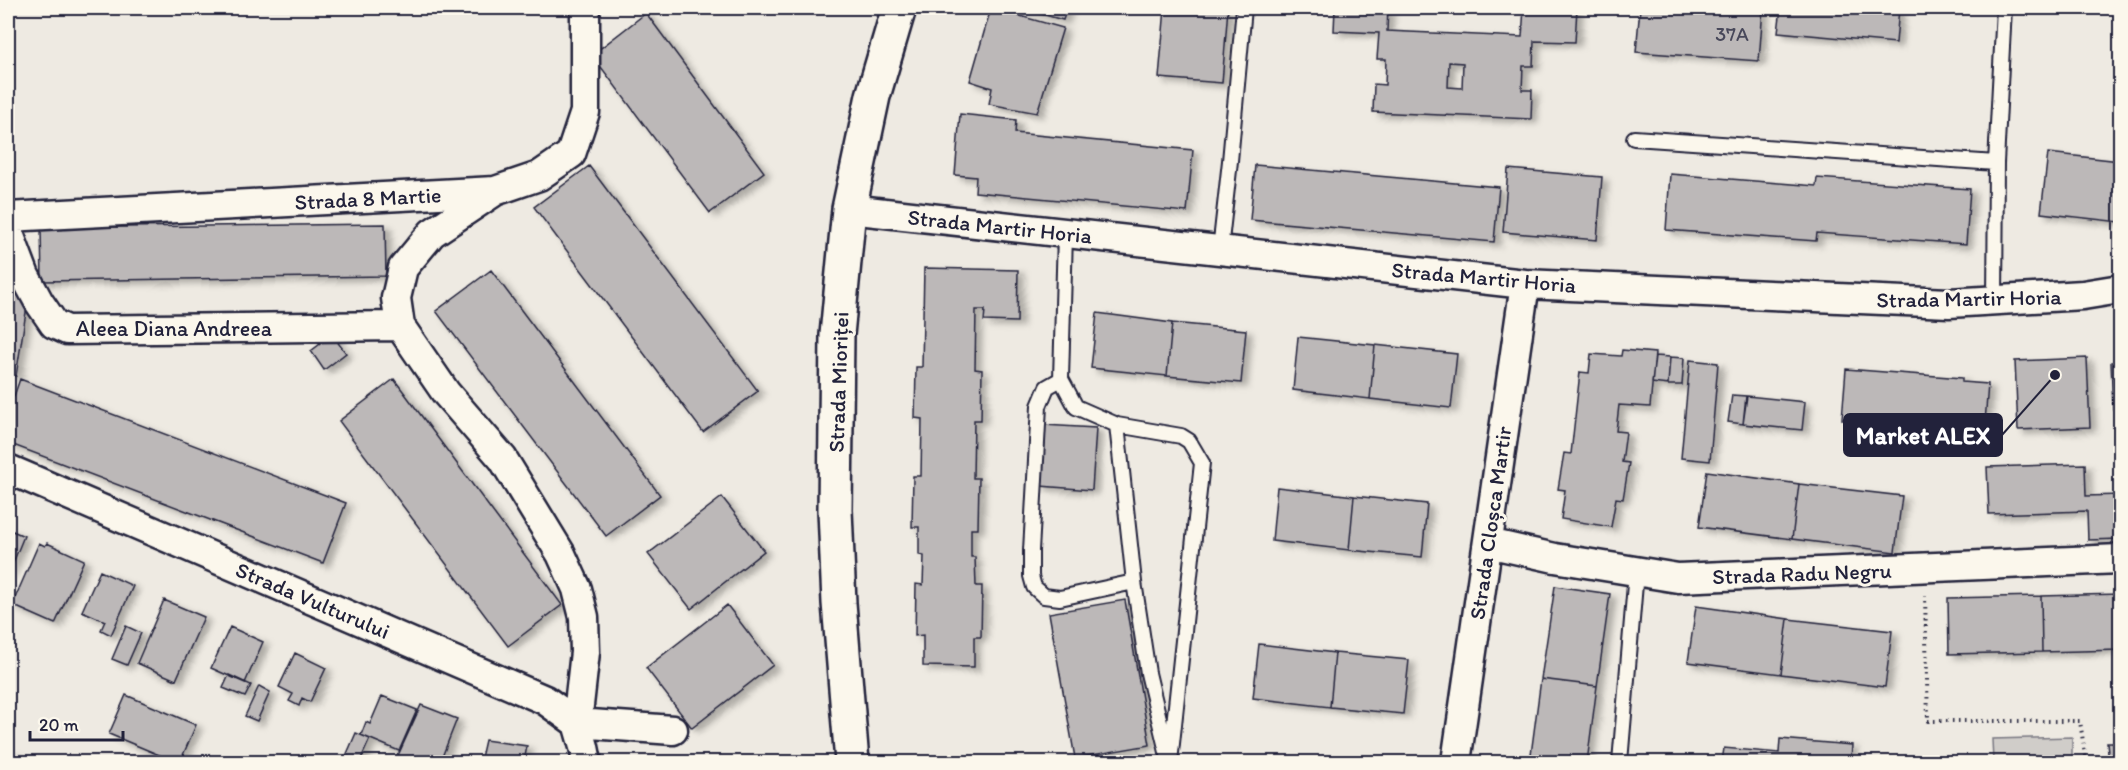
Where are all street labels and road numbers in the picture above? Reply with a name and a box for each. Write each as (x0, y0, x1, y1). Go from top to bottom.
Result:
street label: Strada 8 Martie (294, 181, 442, 216)
street label: Strada Martir Horia (906, 203, 1094, 250)
street label: Strada Martir Horia (1390, 256, 1578, 299)
street label: Strada Martir Horia (1876, 283, 2062, 314)
street label: Strada Mioriței (823, 311, 854, 453)
street label: Aleea Diana Andreea (76, 315, 273, 342)
street label: Strada Cloșca Martir (1464, 424, 1518, 621)
street label: Strada Vulturului (232, 556, 394, 645)
street label: Strada Radu Negru (1712, 557, 1892, 590)

